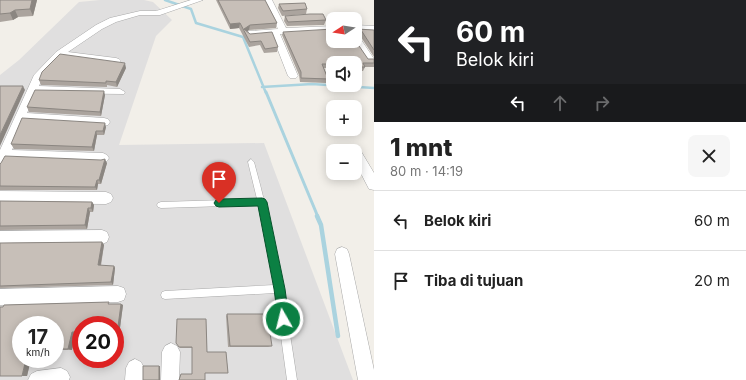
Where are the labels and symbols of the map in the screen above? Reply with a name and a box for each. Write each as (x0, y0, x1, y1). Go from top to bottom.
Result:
north arrow (326, 12, 362, 48)
pin (202, 162, 236, 203)
position arrow (262, 298, 304, 340)
speed limit sign: 20 (72, 316, 124, 368)

